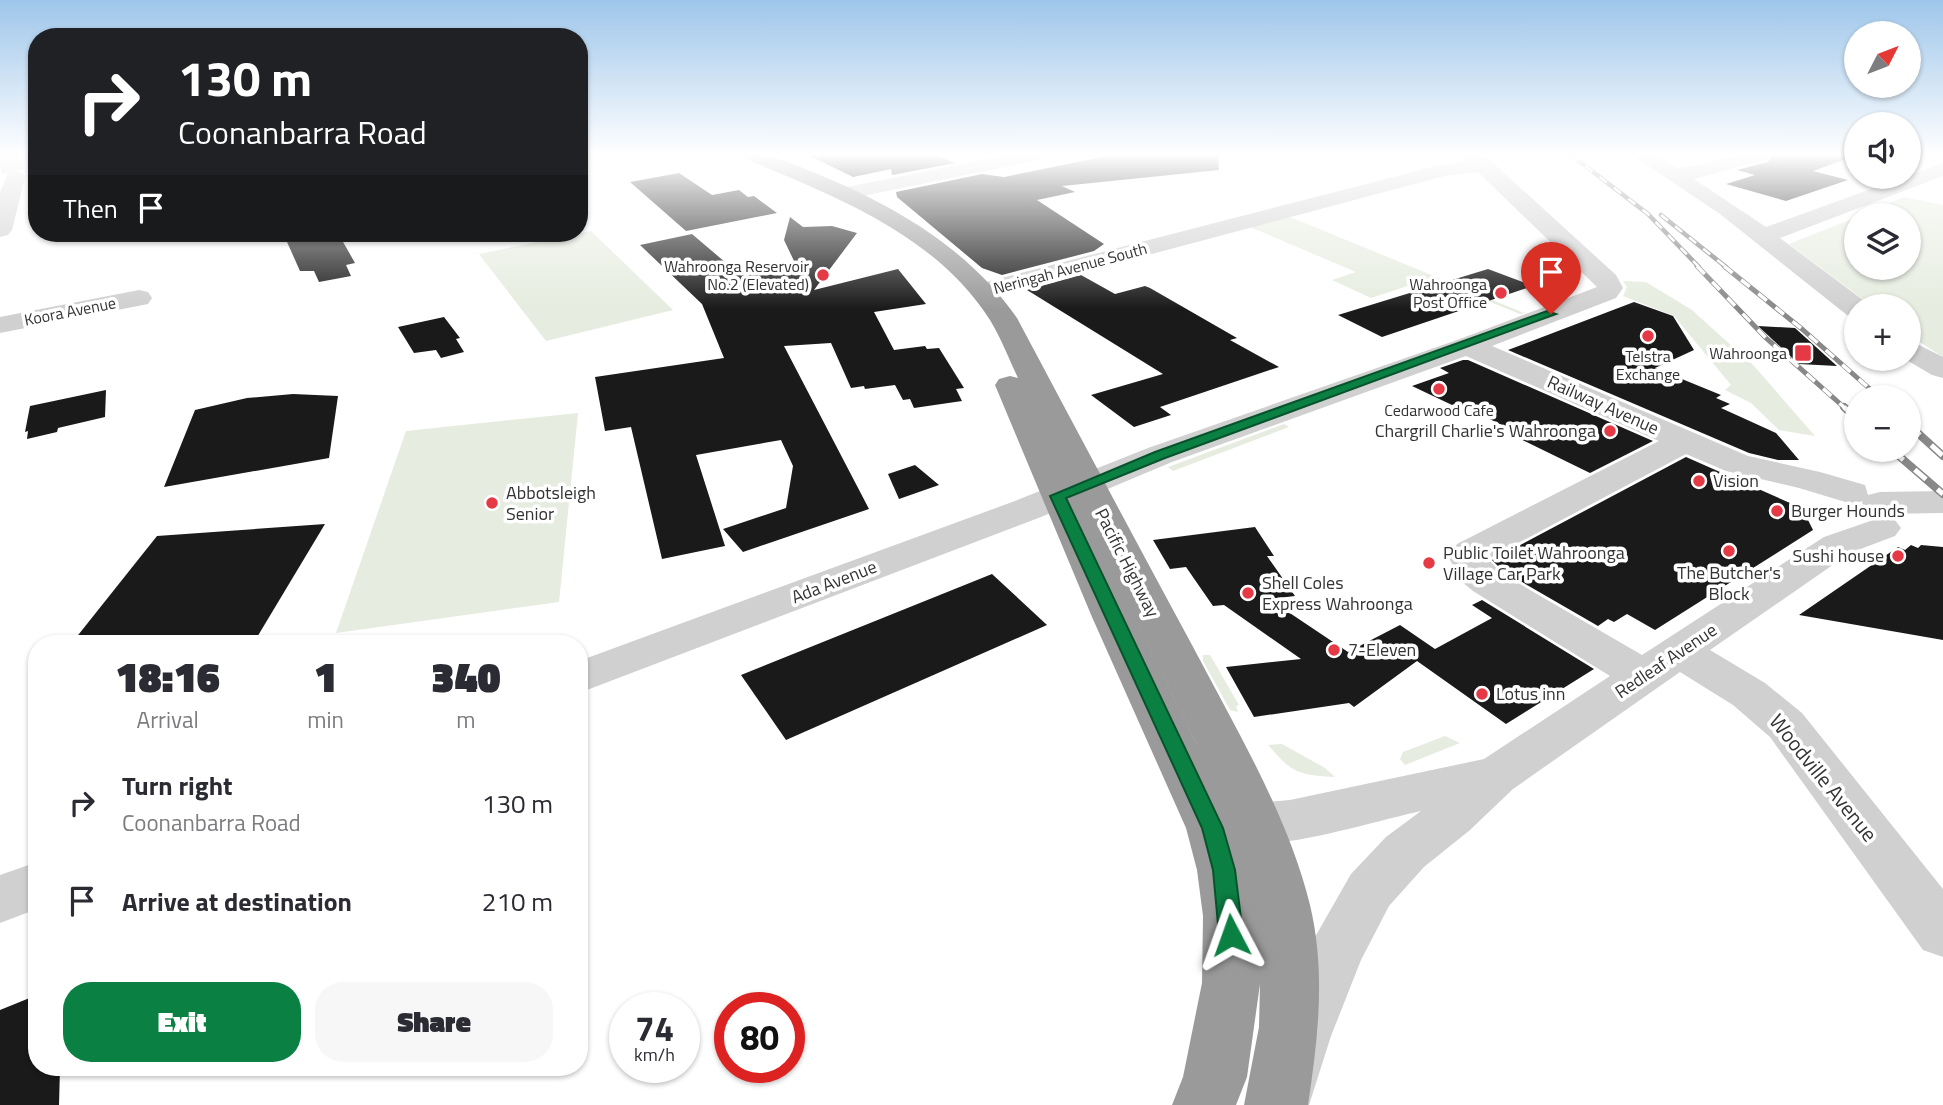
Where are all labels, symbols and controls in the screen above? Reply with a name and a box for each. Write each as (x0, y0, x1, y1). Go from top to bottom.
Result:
north arrow (1844, 21, 1922, 98)
map controls (1844, 21, 1921, 462)
text: 130 m (178, 40, 312, 115)
icon: right (63, 56, 154, 147)
text: Coonanbarra Road (178, 108, 427, 156)
button: sound (1844, 112, 1921, 189)
text: Then (63, 189, 118, 228)
icon: arrive (132, 189, 170, 227)
button: layers (1844, 203, 1921, 280)
street label: Neringah Avenue South (990, 236, 1150, 300)
pin (1521, 242, 1581, 314)
icon: arrive (1532, 253, 1570, 291)
place label: Wahroonga Reservoir No.2 (Elevated) (664, 254, 809, 296)
marker: Wahroonga Reservoir No.2 (Elevated) (815, 267, 831, 283)
place label: Wahroonga Post Office (1409, 272, 1487, 314)
marker: Wahroonga Post Office (1493, 285, 1509, 301)
street label: Koora Avenue (22, 290, 118, 332)
button: + (1844, 294, 1921, 371)
marker: Telstra Exchange (1640, 328, 1656, 344)
place label: Wahroonga (1709, 341, 1787, 365)
marker: Wahroonga (1793, 343, 1813, 363)
place label: Telstra Exchange (1616, 344, 1680, 386)
street label: Railway Avenue (1543, 368, 1663, 441)
marker: Cedarwood Cafe (1431, 381, 1447, 397)
button: − (1844, 385, 1921, 462)
place label: Cedarwood Cafe (1384, 398, 1494, 422)
place label: Chargrill Charlie's Wahroonga (1375, 417, 1596, 444)
marker: Chargrill Charlie's Wahroonga (1602, 423, 1618, 439)
place label: Vision (1713, 467, 1759, 494)
marker: Vision (1691, 473, 1707, 489)
place label: Abbotsleigh Senior (506, 479, 596, 527)
marker: Abbotsleigh Senior (484, 495, 500, 511)
place label: Burger Hounds (1791, 497, 1905, 524)
marker: Burger Hounds (1769, 503, 1785, 519)
street label: Pacific Highway (1088, 504, 1167, 622)
place label: Public Toilet Wahroonga Village Car Park (1443, 539, 1625, 587)
place label: Sushi house (1793, 542, 1884, 569)
marker: The Butcher's Block (1721, 543, 1737, 559)
marker: Sushi house (1890, 548, 1906, 564)
street label: Ada Avenue (787, 553, 880, 610)
marker: Public Toilet Wahroonga Village Car Park (1421, 555, 1437, 571)
place label: The Butcher's Block (1677, 559, 1781, 607)
place label: Shell Coles Express Wahroonga (1262, 569, 1413, 617)
marker: Shell Coles Express Wahroonga (1240, 585, 1256, 601)
street label: Redleaf Avenue (1609, 616, 1722, 705)
place label: 7-Eleven (1348, 636, 1416, 663)
marker: 7-Eleven (1326, 642, 1342, 658)
text: 18:16 (115, 644, 220, 708)
text: 1 (314, 644, 337, 708)
text: 340 (431, 644, 501, 708)
place label: Lotus inn (1496, 680, 1565, 707)
marker: Lotus inn (1474, 686, 1490, 702)
text: Arrival (136, 702, 199, 737)
text: min (307, 702, 344, 737)
text: m (456, 702, 476, 737)
street label: Woodville Avenue (1762, 706, 1886, 848)
text: Turn right (122, 766, 233, 805)
icon: right (63, 784, 101, 822)
text: 130 m (482, 784, 553, 823)
text: Coonanbarra Road (122, 805, 301, 840)
icon: arrive (63, 882, 101, 920)
text: Arrive at destination (122, 882, 352, 921)
text: 210 m (482, 882, 553, 921)
position arrow (1194, 898, 1268, 972)
button: Exit (63, 982, 301, 1062)
button: Share (315, 982, 553, 1062)
speed limit sign: 80 (714, 992, 805, 1083)
text: 74 (635, 1001, 674, 1055)
text: km/h (634, 1041, 675, 1068)

